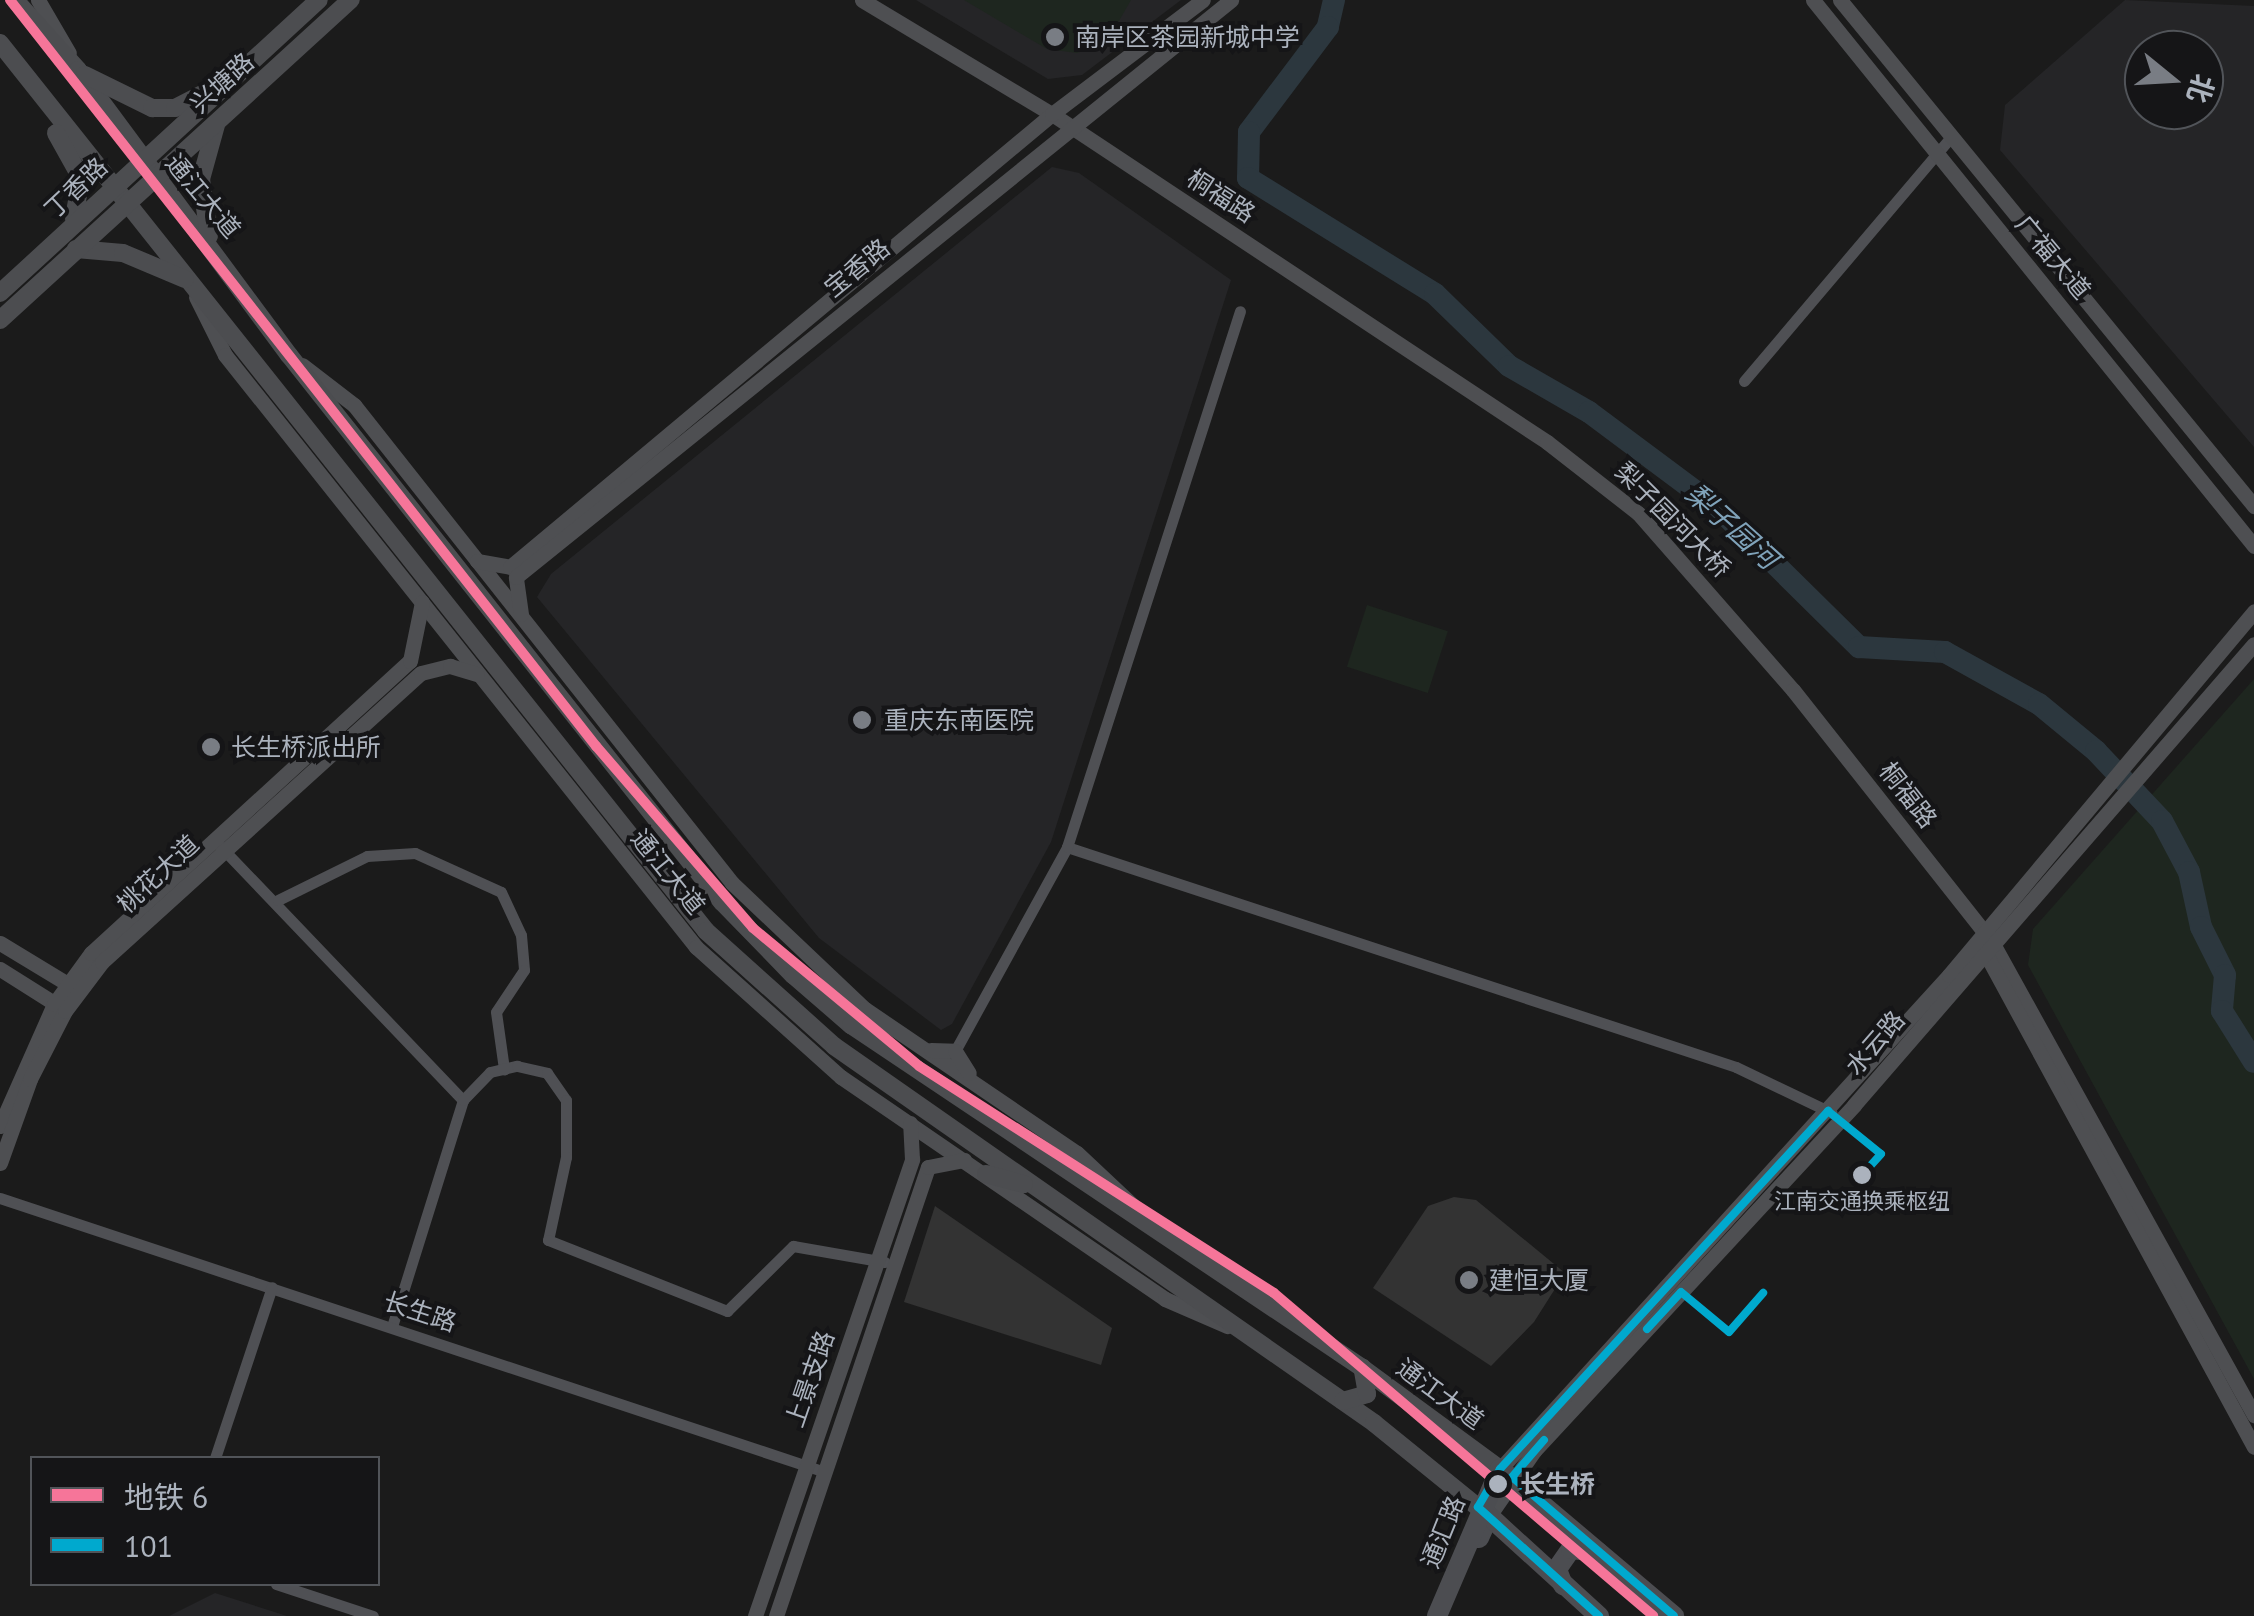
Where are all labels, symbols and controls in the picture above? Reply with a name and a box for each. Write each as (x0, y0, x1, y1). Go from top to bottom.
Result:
place label: 南岸区茶园新城中学 (1075, 22, 1300, 52)
marker: 南岸区茶园新城中学 (1044, 26, 1066, 48)
north arrow (2124, 30, 2224, 130)
street label: 兴塘路 (184, 47, 260, 119)
text: 北 (2179, 70, 2223, 108)
street label: 通江大道 (159, 148, 247, 244)
street label: 丁香路 (38, 151, 114, 225)
street label: 桐福路 (1181, 163, 1261, 229)
street label: 广福大道 (2009, 209, 2097, 305)
street label: 宝香路 (818, 233, 896, 303)
street label: 梨子园河大桥 (1609, 456, 1737, 584)
water label: 梨子园河 (1679, 476, 1785, 576)
place label: 重庆东南医院 (884, 705, 1034, 735)
marker: 重庆东南医院 (849, 707, 875, 733)
place label: 长生桥派出所 (231, 732, 381, 762)
marker: 长生桥派出所 (200, 736, 222, 758)
street label: 桐福路 (1873, 756, 1943, 834)
street label: 通江大道 (625, 824, 711, 920)
street label: 桃花大道 (111, 829, 205, 919)
street label: 水云路 (1839, 1005, 1911, 1081)
marker: 江南交通换乘枢纽 (1852, 1165, 1872, 1185)
place label: 江南交通换乘枢纽 (1774, 1189, 1950, 1215)
place label: 建恒大厦 (1489, 1265, 1589, 1295)
marker: 建恒大厦 (1458, 1269, 1480, 1291)
street label: 长生路 (380, 1286, 460, 1338)
street label: 上景支路 (780, 1327, 840, 1431)
street label: 通江大道 (1391, 1352, 1489, 1436)
legend (30, 1456, 380, 1586)
place label: 长生桥 (1520, 1469, 1595, 1499)
marker: 长生桥 (1485, 1471, 1511, 1497)
text: 地铁 6 (124, 1477, 208, 1516)
street label: 通汇路 (1415, 1492, 1471, 1572)
text: 101 (124, 1526, 173, 1565)

